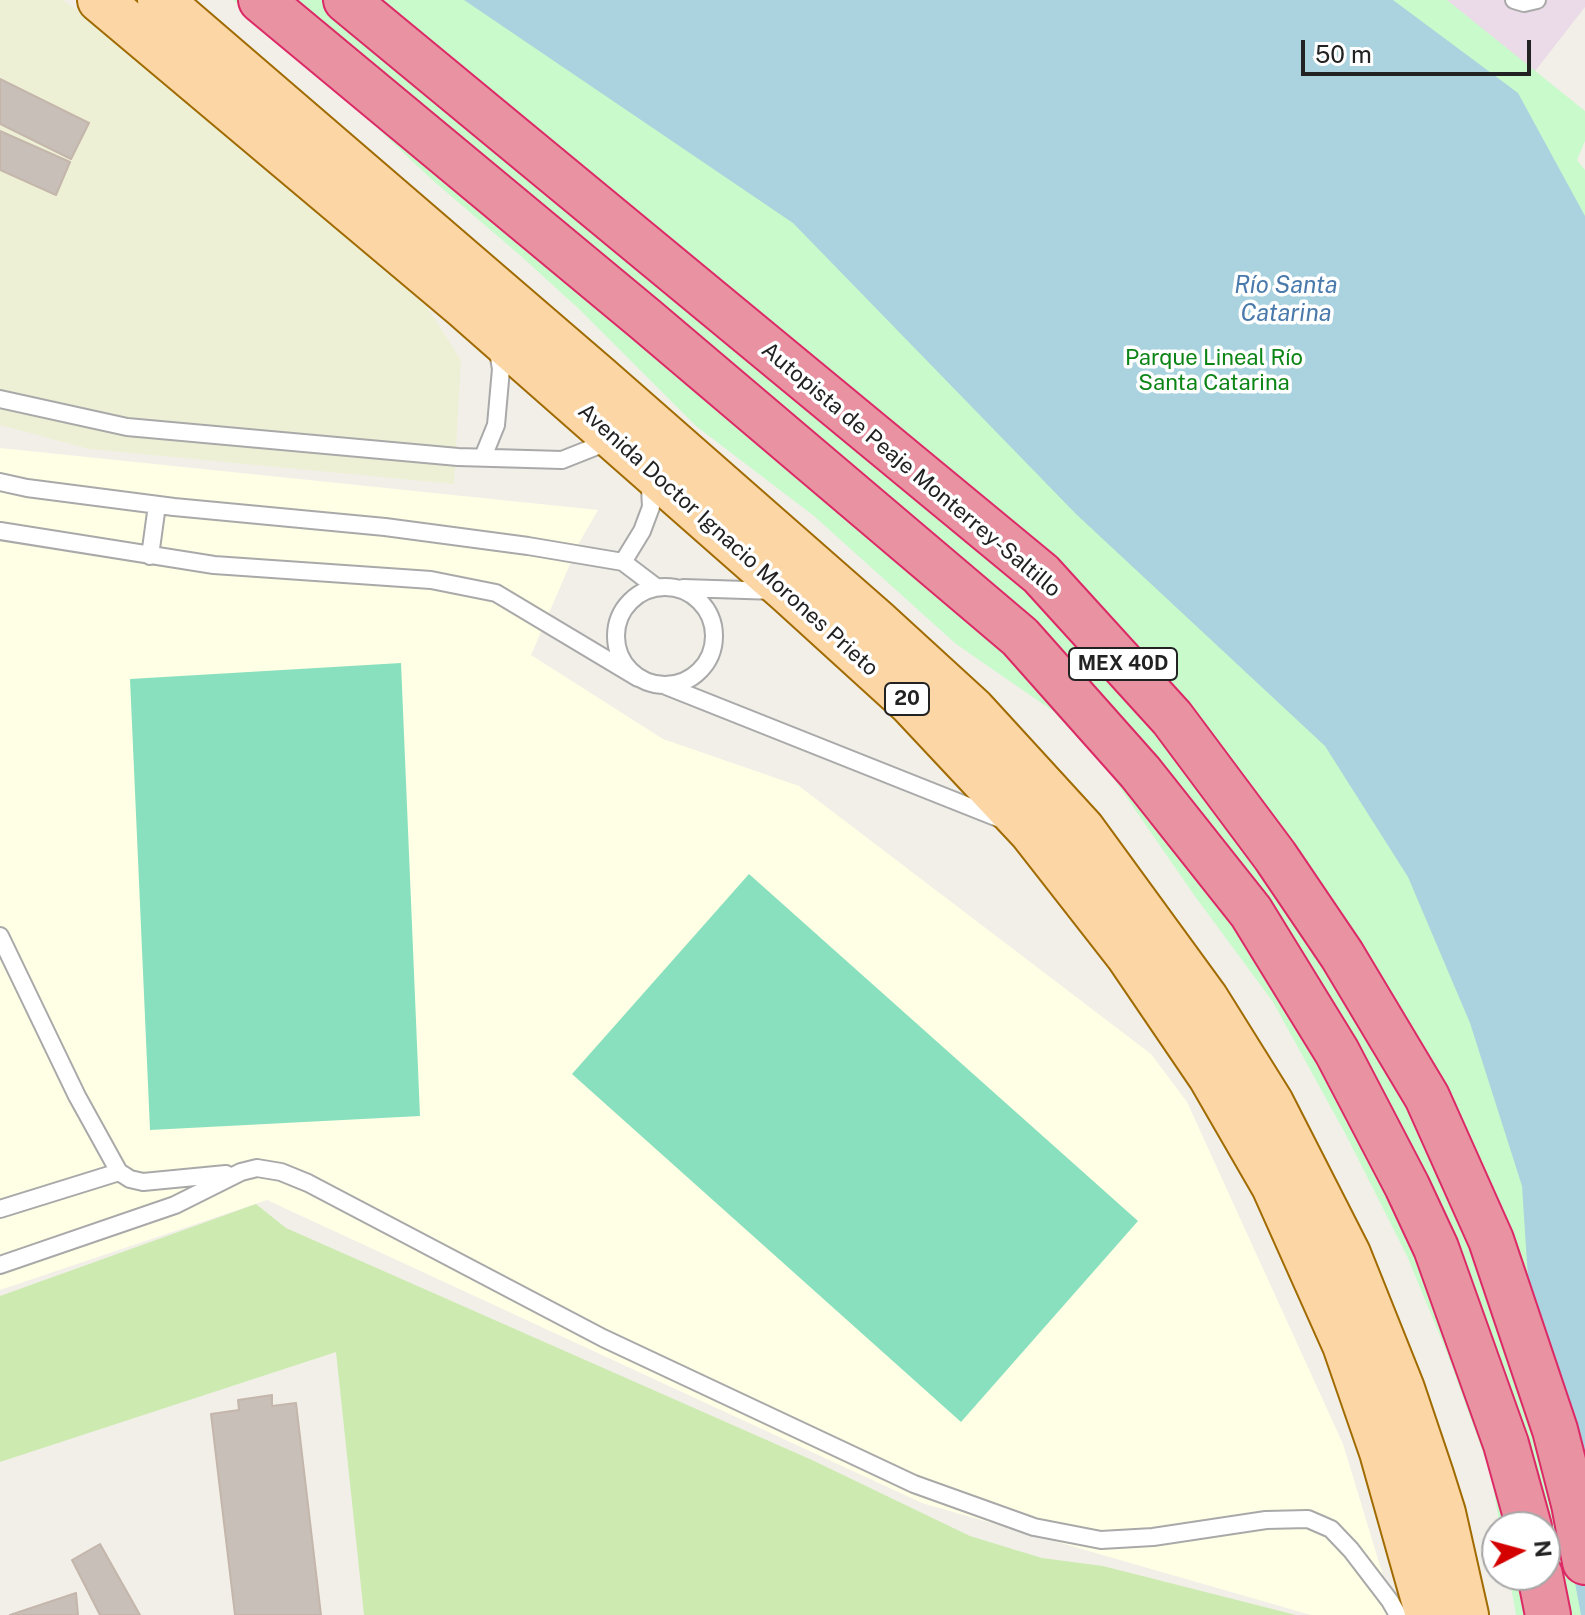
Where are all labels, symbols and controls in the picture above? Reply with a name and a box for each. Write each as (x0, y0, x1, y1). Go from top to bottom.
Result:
scale bar (1305, 24, 1535, 74)
text: 50 m (1315, 40, 1372, 68)
water label: Río Santa Catarina (1234, 272, 1338, 328)
street label: Autopista de Peaje Monterrey-Saltillo (756, 337, 1066, 603)
park label: Parque Lineal Río Santa Catarina (1125, 345, 1303, 396)
street label: Avenida Doctor Ignacio Morones Prieto (572, 398, 884, 682)
road number: MEX 40D (1069, 648, 1177, 680)
road number: 20 (885, 683, 929, 715)
north arrow (1481, 1511, 1561, 1591)
text: N (1529, 1539, 1557, 1559)

